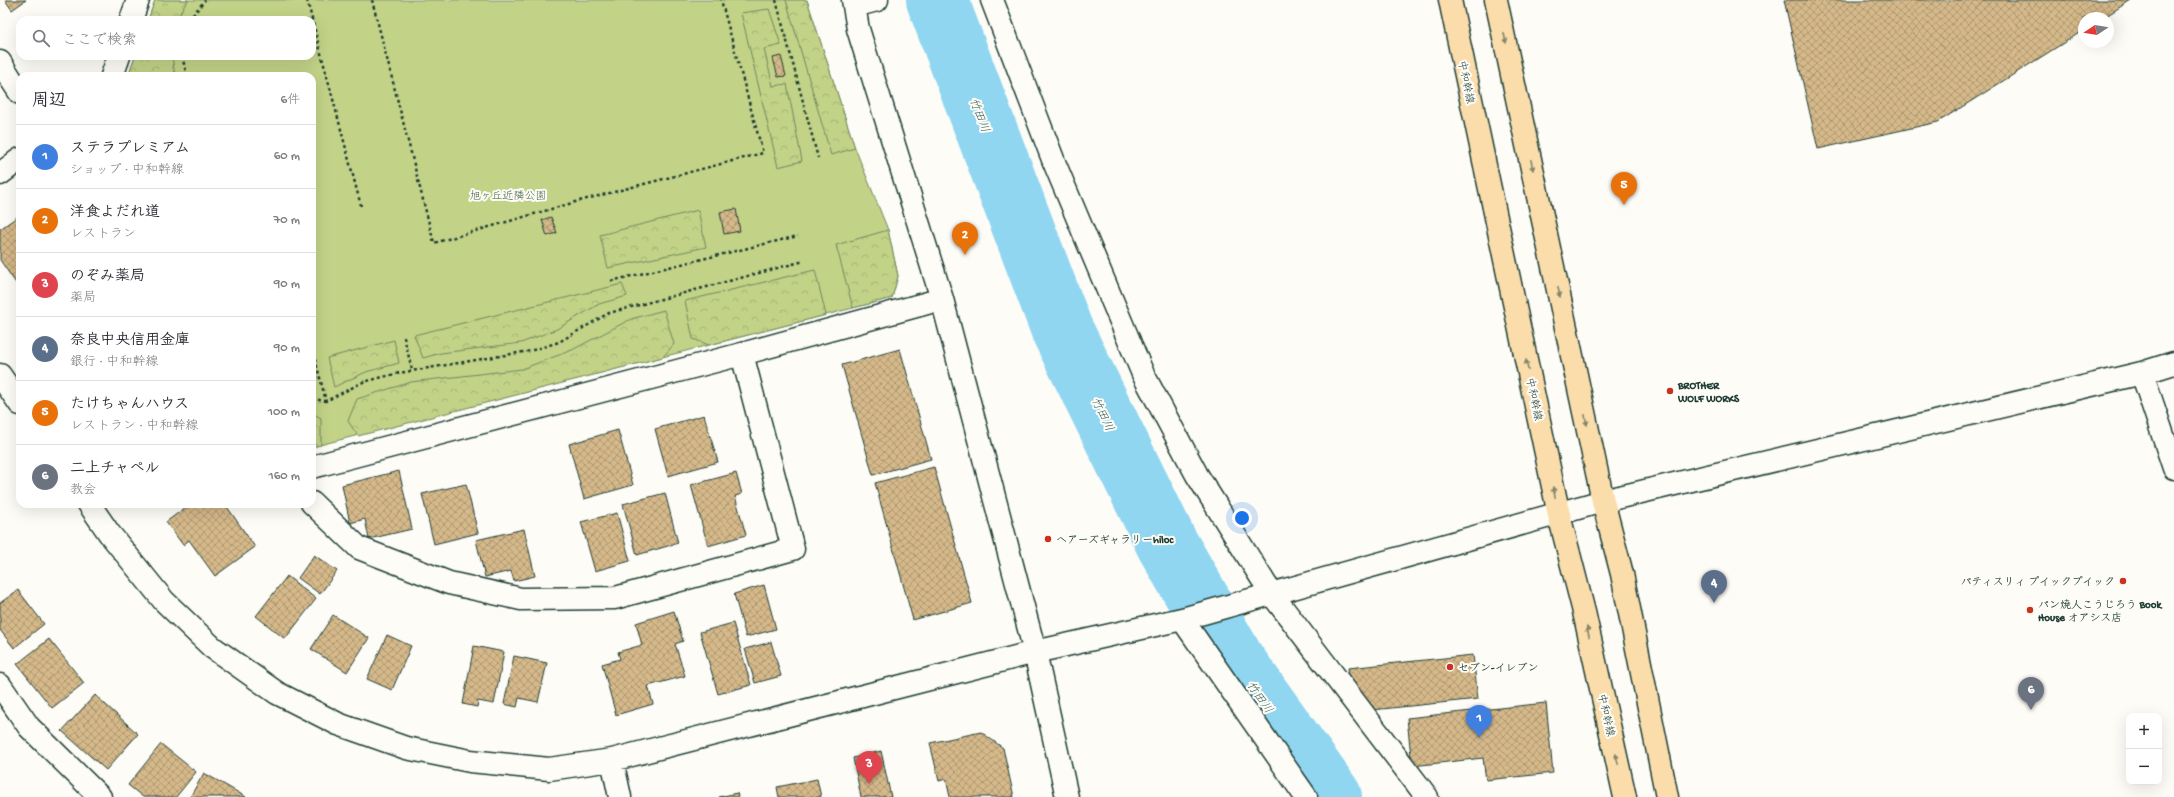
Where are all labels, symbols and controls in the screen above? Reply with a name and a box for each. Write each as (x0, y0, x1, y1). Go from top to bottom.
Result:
north arrow (2078, 12, 2114, 48)
search box (16, 16, 316, 60)
icon: search (30, 27, 52, 49)
text: ここで検索 (62, 32, 137, 50)
one-way arrow (1502, 32, 1508, 44)
street label: 中和幹線 (1455, 59, 1476, 105)
text: 周辺 (32, 92, 66, 112)
text: 6件 (280, 93, 300, 108)
water label: 竹田川 (965, 96, 992, 135)
text: ステラプレミアム (70, 140, 190, 158)
text: 1 (42, 149, 48, 164)
text: 60 m (274, 149, 300, 164)
one-way arrow (1529, 159, 1535, 171)
text: ショップ · 中和幹線 (70, 163, 184, 178)
pin: 5 (1611, 172, 1637, 205)
park label: 旭ヶ丘近隣公園 (470, 190, 547, 203)
text: 洋食よだれ道 (70, 204, 160, 222)
text: 2 (42, 213, 48, 228)
text: 70 m (274, 213, 300, 228)
pin: 2 (952, 222, 978, 255)
text: レストラン (70, 227, 136, 242)
text: のぞみ薬局 (70, 268, 145, 286)
text: 3 (42, 277, 48, 292)
text: 90 m (274, 277, 300, 292)
one-way arrow (1556, 286, 1562, 299)
text: 薬局 (70, 291, 96, 306)
text: 奈良中央信用金庫 (70, 332, 190, 350)
text: 4 (42, 341, 48, 356)
text: 90 m (274, 341, 300, 356)
text: 銀行 · 中和幹線 (70, 355, 158, 370)
one-way arrow (1524, 359, 1530, 371)
street label: 中和幹線 (1523, 376, 1544, 422)
place label: BROTHER WOLF WORKS (1677, 381, 1740, 406)
marker: BROTHER WOLF WORKS (1665, 386, 1675, 396)
water label: 竹田川 (1087, 395, 1116, 434)
text: たけちゃんハウス (70, 396, 189, 414)
text: 5 (42, 405, 48, 420)
text: 100 m (268, 405, 300, 420)
one-way arrow (1584, 413, 1590, 426)
text: レストラン · 中和幹線 (70, 419, 198, 434)
text: 二上チャペル (70, 460, 159, 478)
text: 6 (42, 469, 48, 484)
text: 160 m (268, 469, 300, 484)
text: 教会 (70, 483, 96, 498)
one-way arrow (1551, 486, 1557, 498)
your location (1232, 508, 1252, 528)
marker: ヘアーズギャラリーhiloc (1043, 534, 1053, 544)
place label: ヘアーズギャラリーhiloc (1056, 534, 1174, 547)
pin: 4 (1701, 570, 1727, 603)
place label: パティスリィ プイックプイック (1960, 576, 2115, 589)
marker: パティスリィ プイックプイック (2118, 576, 2128, 586)
place label: パン焼人こうじろう Book House オアシス店 (2038, 599, 2163, 625)
marker: パン焼人こうじろう Book House オアシス店 (2025, 605, 2035, 615)
one-way arrow (1585, 626, 1591, 638)
marker: セブン-イレブン (1445, 662, 1455, 672)
place label: セブン-イレブン (1458, 662, 1538, 675)
pin: 6 (2018, 677, 2044, 710)
water label: 竹田川 (1242, 679, 1275, 717)
street label: 中和幹線 (1594, 692, 1617, 738)
pin: 1 (1466, 705, 1492, 738)
map controls (2126, 713, 2162, 785)
button: + (2126, 713, 2162, 749)
button: − (2126, 749, 2162, 785)
pin: 3 (856, 751, 882, 784)
one-way arrow (1613, 753, 1619, 765)

